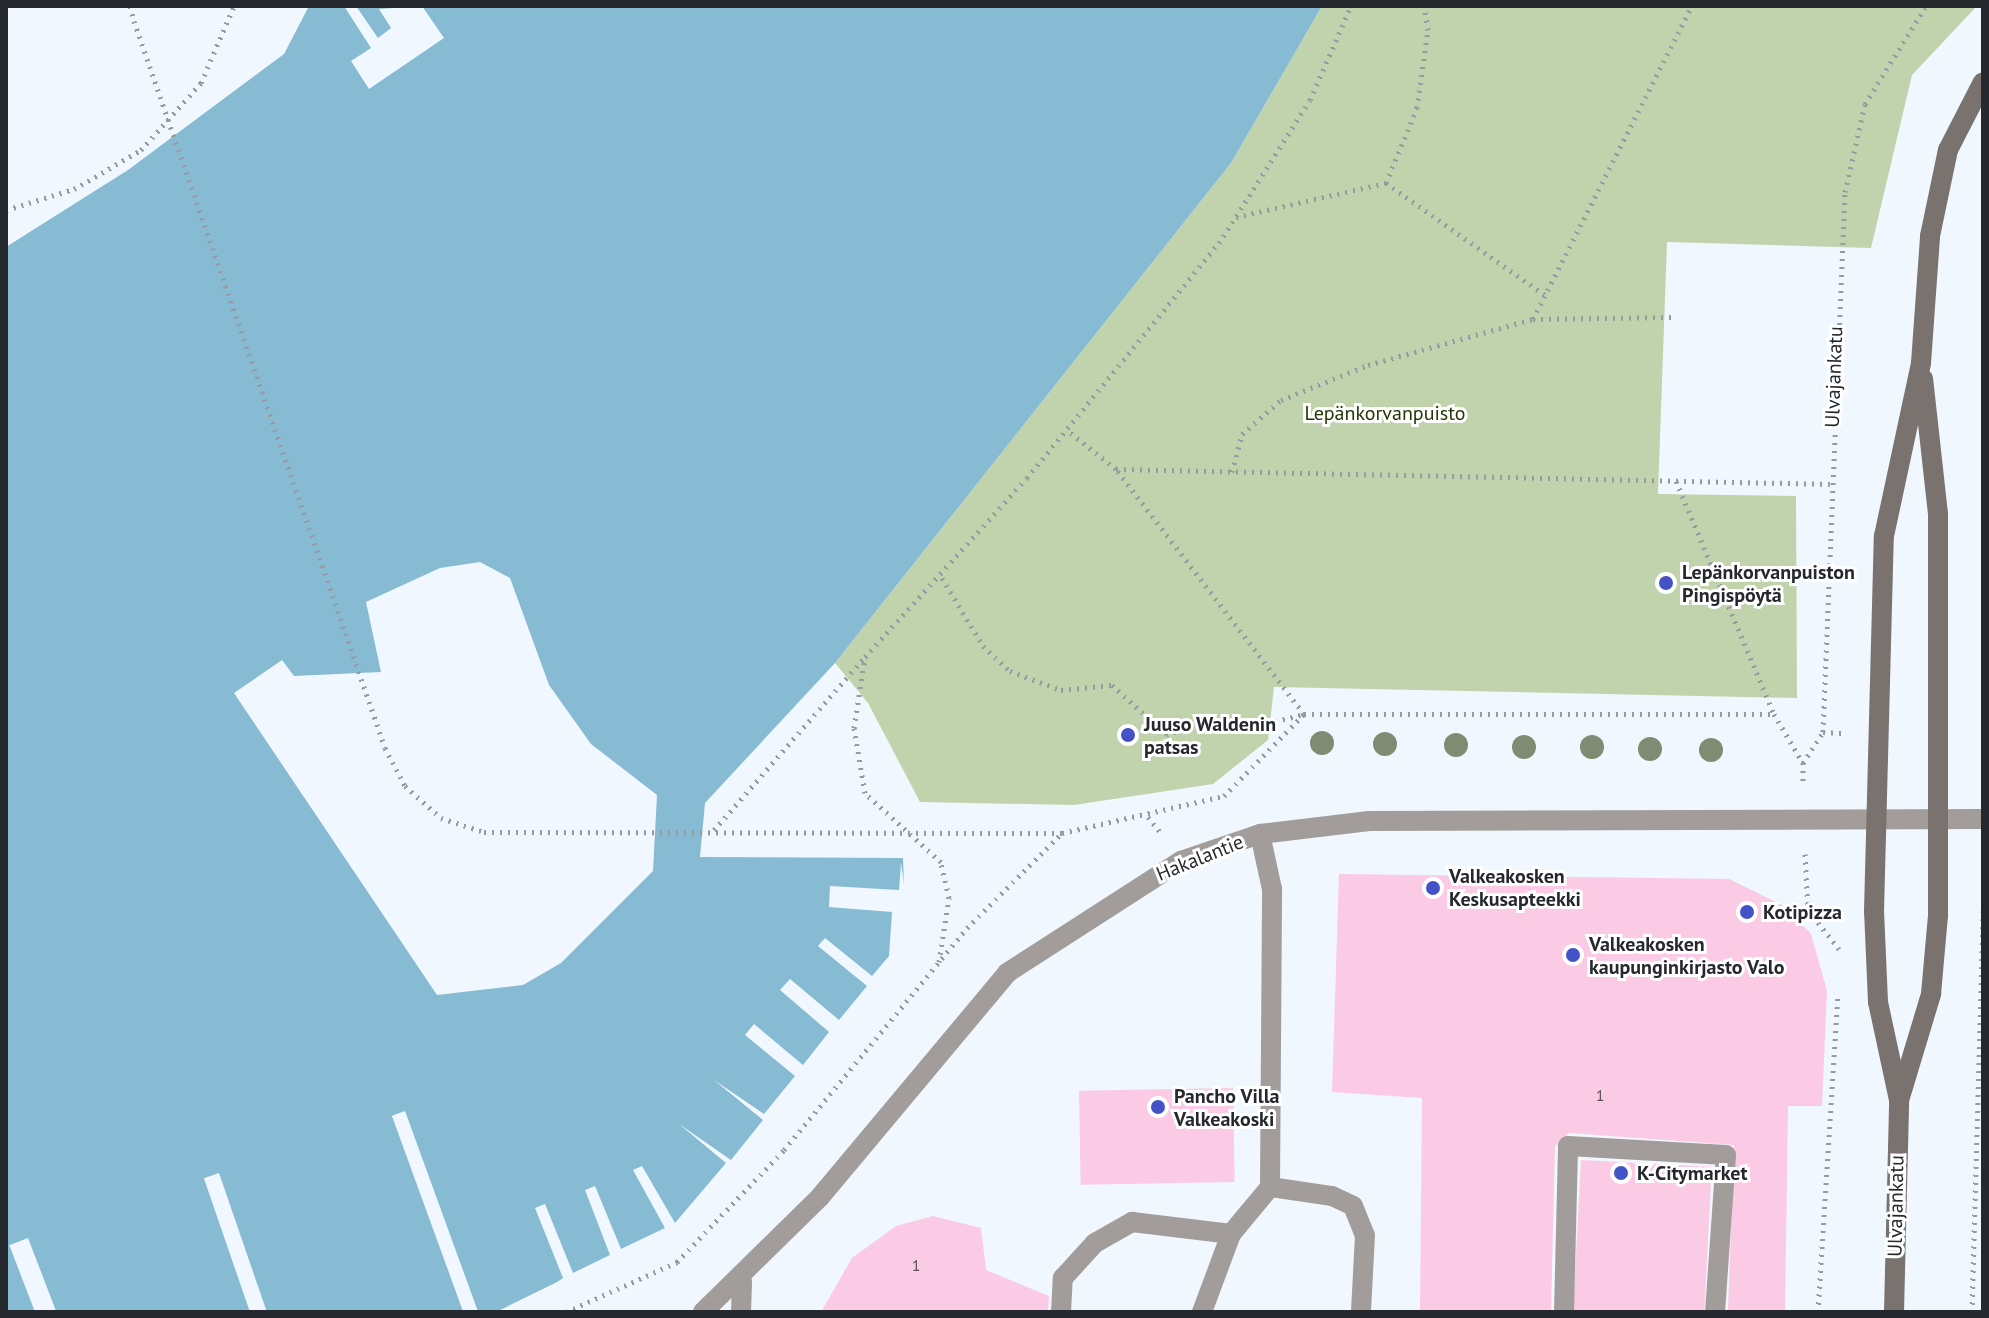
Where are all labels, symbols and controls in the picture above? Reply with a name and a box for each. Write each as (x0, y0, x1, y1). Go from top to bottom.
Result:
street label: Ulvajankatu (1820, 326, 1848, 428)
park label: Lepänkorvanpuisto (1304, 401, 1466, 425)
place label: Lepänkorvanpuiston Pingispöytä (1682, 560, 1855, 607)
marker: Lepänkorvanpuiston Pingispöytä (1657, 574, 1675, 592)
place label: Juuso Waldenin patsas (1144, 712, 1277, 759)
marker: Juuso Waldenin patsas (1119, 726, 1137, 744)
street label: Hakalantie (1153, 830, 1247, 886)
place label: Valkeakosken Keskusapteekki (1449, 864, 1581, 911)
marker: Valkeakosken Keskusapteekki (1424, 879, 1442, 897)
place label: Kotipizza (1763, 900, 1842, 924)
marker: Kotipizza (1738, 903, 1756, 921)
place label: Valkeakosken kaupunginkirjasto Valo (1589, 932, 1785, 979)
marker: Valkeakosken kaupunginkirjasto Valo (1564, 946, 1582, 964)
place label: Pancho Villa Valkeakoski (1174, 1084, 1280, 1131)
house number: 1 (1596, 1085, 1604, 1105)
marker: Pancho Villa Valkeakoski (1149, 1098, 1167, 1116)
street label: Ulvajankatu (1883, 1155, 1909, 1257)
place label: K-Citymarket (1637, 1161, 1747, 1185)
marker: K-Citymarket (1612, 1164, 1630, 1182)
house number: 1 (912, 1255, 920, 1275)

